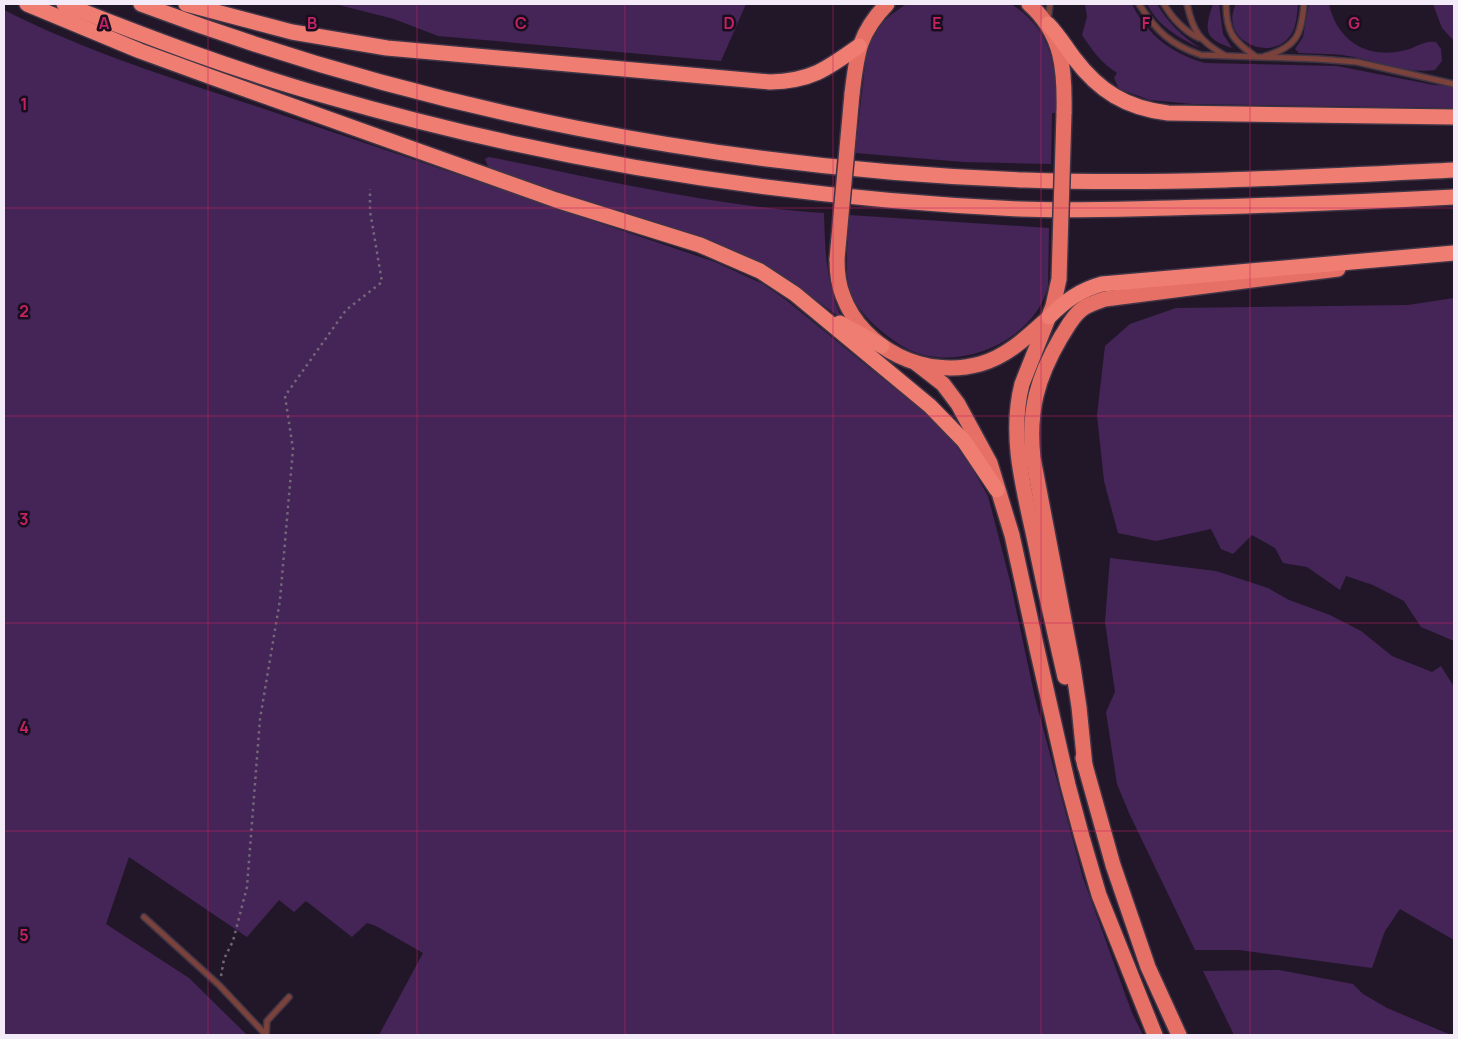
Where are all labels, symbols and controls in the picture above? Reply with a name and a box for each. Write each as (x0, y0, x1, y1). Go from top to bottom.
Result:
text: A (99, 12, 110, 34)
text: B (307, 12, 317, 34)
text: C (515, 12, 527, 34)
text: D (723, 12, 735, 34)
text: E (932, 12, 942, 34)
text: F (1142, 12, 1151, 34)
text: G (1348, 12, 1360, 34)
text: 1 (20, 93, 28, 115)
text: 2 (19, 300, 29, 322)
text: 3 (19, 508, 29, 530)
text: 4 (19, 716, 29, 738)
text: 5 (19, 924, 29, 946)

